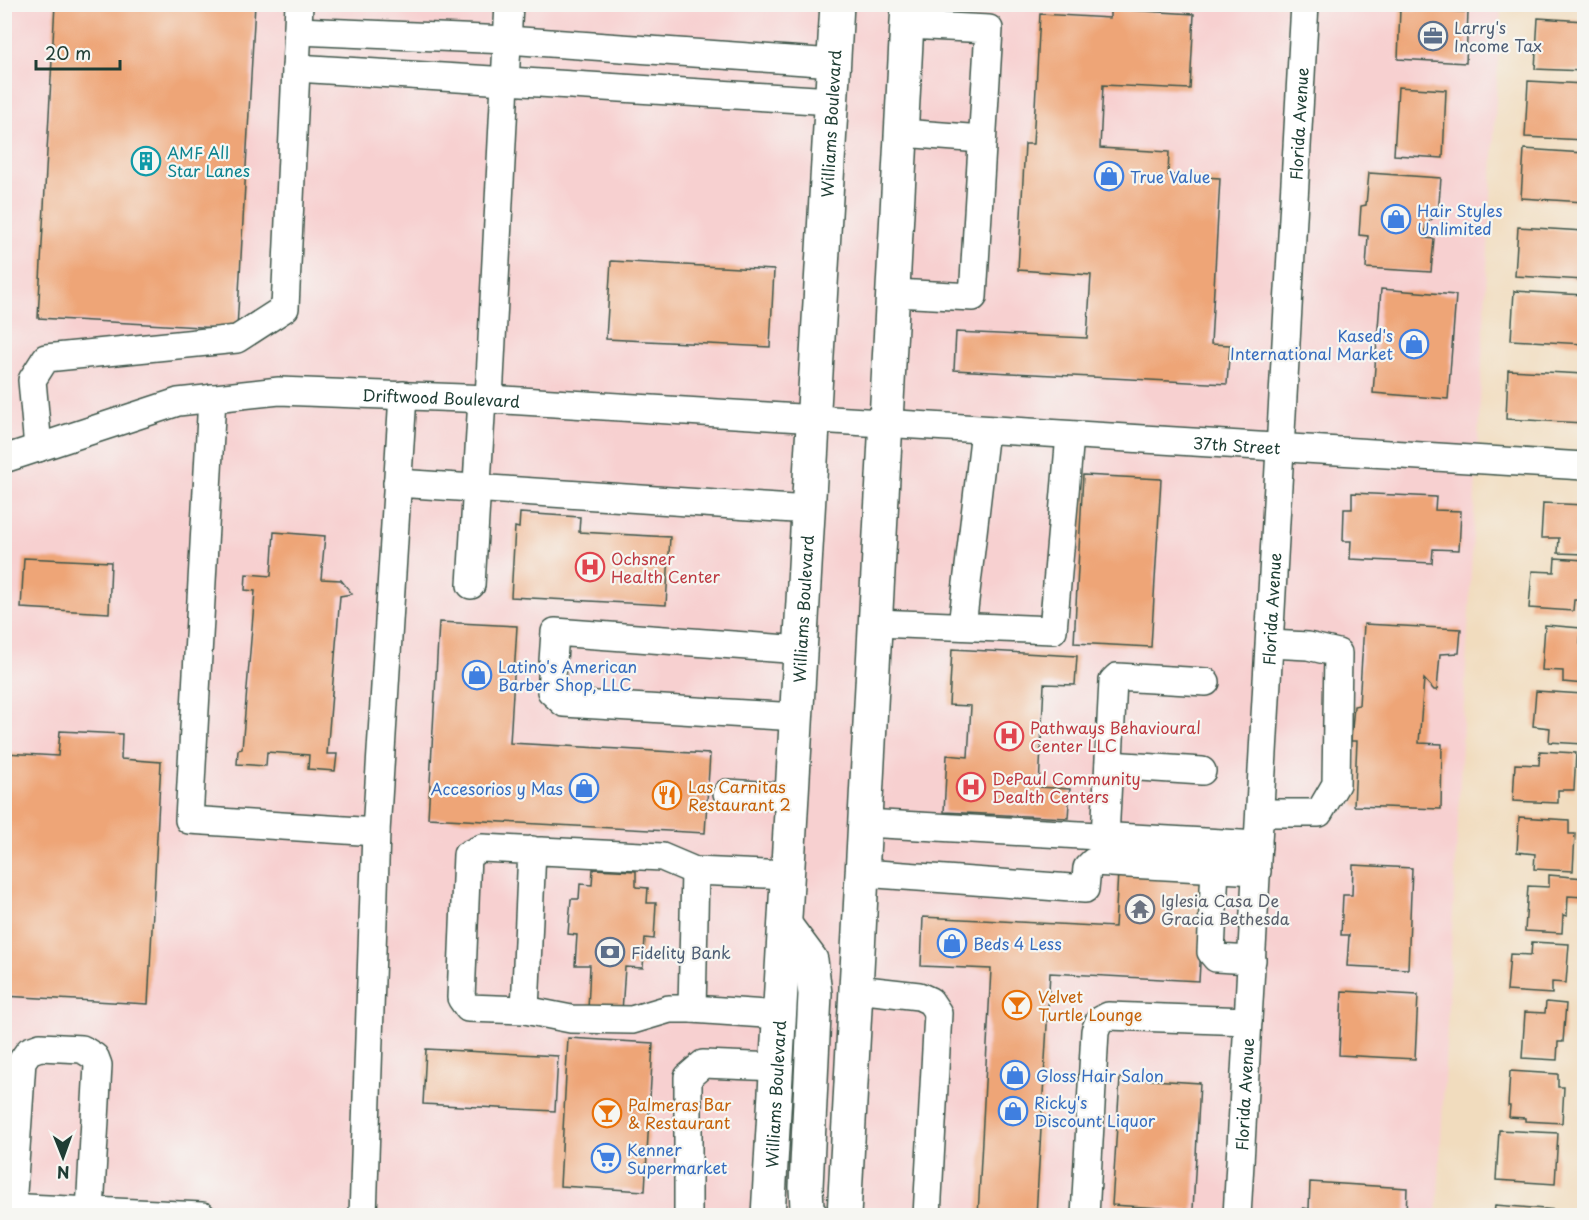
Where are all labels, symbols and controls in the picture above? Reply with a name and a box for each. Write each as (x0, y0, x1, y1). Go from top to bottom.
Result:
place label: Larry's Income Tax (1454, 15, 1542, 57)
office icon: Larry's Income Tax (1417, 20, 1449, 52)
scale bar (36, 33, 120, 71)
text: 20 m (45, 39, 91, 66)
street label: Williams Boulevard (814, 49, 846, 198)
street label: Florida Avenue (1283, 66, 1313, 181)
place label: AMF All Star Lanes (167, 140, 250, 182)
building icon: AMF All Star Lanes (130, 145, 162, 177)
shop icon: True Value (1093, 160, 1125, 192)
place label: True Value (1130, 164, 1211, 188)
place label: Hair Styles Unlimited (1417, 198, 1503, 240)
shop icon: Hair Styles Unlimited (1380, 203, 1412, 235)
place label: Kased's International Market (1230, 323, 1393, 365)
shop icon: Kased's International Market (1398, 328, 1430, 360)
street label: Driftwood Boulevard (362, 382, 521, 413)
street label: 37th Street (1192, 430, 1282, 459)
street label: Williams Boulevard (786, 534, 819, 684)
place label: Ochsner Health Center (611, 546, 721, 588)
hospital icon: Ochsner Health Center (574, 551, 606, 583)
street label: Florida Avenue (1256, 552, 1286, 666)
place label: Latino's American Barber Shop, LLC (498, 654, 637, 696)
shop icon: Latino's American Barber Shop, LLC (461, 659, 493, 691)
place label: Pathways Behavioural Center LLC (1030, 715, 1201, 757)
hospital icon: Pathways Behavioural Center LLC (993, 720, 1025, 752)
place label: DePaul Community Dealth Centers (992, 766, 1141, 808)
hospital icon: DePaul Community Dealth Centers (955, 771, 987, 803)
shop icon: Accesorios y Mas (568, 772, 600, 804)
place label: Las Carnitas Restaurant 2 (688, 774, 791, 816)
place label: Accesorios y Mas (430, 776, 563, 800)
restaurant icon: Las Carnitas Restaurant 2 (651, 779, 683, 811)
place label: Iglesia Casa De Gracia Bethesda (1161, 888, 1290, 930)
temple icon: Iglesia Casa De Gracia Bethesda (1124, 893, 1156, 925)
shop icon: Beds 4 Less (936, 927, 968, 959)
place label: Beds 4 Less (973, 931, 1062, 955)
bank icon: Fidelity Bank (594, 936, 626, 968)
place label: Fidelity Bank (631, 940, 731, 964)
place label: Velvet Turtle Lounge (1038, 984, 1143, 1026)
bar icon: Velvet Turtle Lounge (1001, 989, 1033, 1021)
street label: Williams Boulevard (759, 1019, 791, 1169)
street label: Florida Avenue (1229, 1037, 1259, 1151)
shop icon: Gloss Hair Salon (999, 1059, 1031, 1091)
place label: Gloss Hair Salon (1036, 1063, 1164, 1087)
place label: Ricky's Discount Liquor (1034, 1090, 1156, 1132)
place label: Palmeras Bar & Restaurant (628, 1092, 732, 1134)
shop icon: Ricky's Discount Liquor (997, 1095, 1029, 1127)
bar icon: Palmeras Bar & Restaurant (591, 1097, 623, 1129)
north arrow (33, 1127, 93, 1187)
place label: Kenner Supermarket (627, 1137, 728, 1179)
supermarket icon: Kenner Supermarket (590, 1142, 622, 1174)
text: N (57, 1161, 70, 1185)

